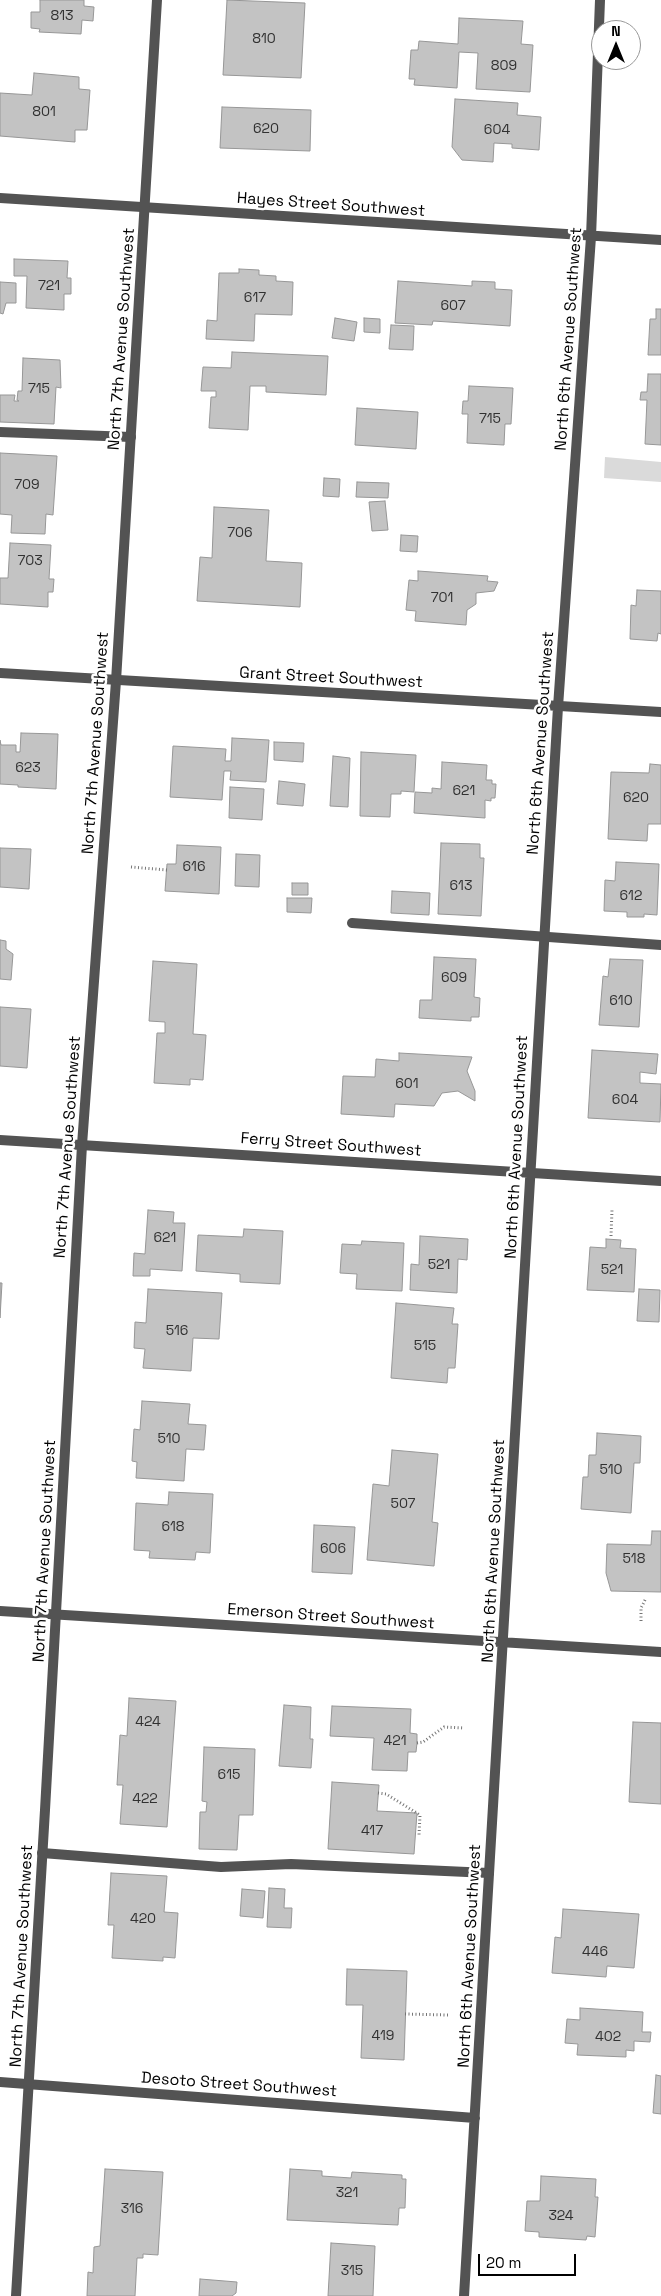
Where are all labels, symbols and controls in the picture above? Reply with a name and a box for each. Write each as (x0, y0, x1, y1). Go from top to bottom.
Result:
house number: 813 (50, 8, 74, 24)
north arrow (591, 20, 641, 70)
text: N (611, 22, 621, 40)
house number: 810 (252, 31, 276, 47)
house number: 809 (491, 58, 517, 74)
house number: 801 (32, 104, 56, 120)
house number: 620 (253, 121, 279, 137)
house number: 604 (484, 122, 510, 138)
street label: Hayes Street Southwest (236, 189, 426, 221)
street label: North 7th Avenue Southwest (105, 227, 139, 451)
street label: North 6th Avenue Southwest (552, 227, 586, 451)
house number: 721 (38, 278, 60, 294)
house number: 617 (244, 290, 266, 306)
house number: 607 (440, 298, 466, 314)
house number: 715 (28, 381, 50, 397)
house number: 715 (479, 411, 501, 427)
house number: 709 (14, 477, 40, 493)
house number: 706 (227, 525, 253, 541)
house number: 703 (17, 553, 43, 569)
house number: 701 (431, 590, 453, 606)
street label: North 7th Avenue Southwest (79, 631, 113, 855)
street label: North 6th Avenue Southwest (524, 631, 558, 855)
street label: Grant Street Southwest (239, 664, 423, 692)
house number: 623 (15, 760, 41, 776)
house number: 621 (453, 783, 475, 799)
house number: 620 (623, 790, 649, 806)
house number: 616 (183, 859, 205, 875)
house number: 613 (450, 878, 472, 894)
house number: 612 (620, 888, 642, 904)
house number: 609 (441, 970, 467, 986)
house number: 610 (609, 993, 633, 1009)
street label: North 7th Avenue Southwest (51, 1035, 85, 1259)
street label: North 6th Avenue Southwest (502, 1035, 532, 1259)
house number: 601 (395, 1076, 419, 1092)
house number: 604 (612, 1092, 638, 1108)
street label: Ferry Street Southwest (240, 1129, 422, 1161)
house number: 621 (154, 1230, 176, 1246)
house number: 521 (428, 1257, 450, 1273)
house number: 521 (601, 1262, 623, 1278)
house number: 516 (166, 1323, 188, 1339)
house number: 515 (414, 1338, 436, 1354)
house number: 510 (157, 1431, 181, 1447)
street label: North 7th Avenue Southwest (30, 1439, 60, 1663)
street label: North 6th Avenue Southwest (479, 1439, 509, 1663)
house number: 510 (599, 1462, 623, 1478)
house number: 507 (390, 1496, 416, 1512)
house number: 618 (161, 1519, 185, 1535)
house number: 606 (320, 1541, 346, 1557)
house number: 518 (623, 1551, 645, 1567)
street label: Emerson Street Southwest (227, 1600, 435, 1634)
house number: 424 (135, 1714, 161, 1730)
house number: 421 (383, 1733, 407, 1749)
house number: 615 (218, 1767, 240, 1783)
house number: 422 (132, 1791, 158, 1807)
house number: 417 (361, 1823, 383, 1839)
street label: North 7th Avenue Southwest (7, 1844, 37, 2068)
street label: North 6th Avenue Southwest (455, 1844, 485, 2068)
house number: 420 (130, 1911, 156, 1927)
house number: 446 (582, 1944, 608, 1960)
house number: 419 (372, 2028, 394, 2044)
house number: 402 (595, 2029, 621, 2045)
street label: Desoto Street Southwest (140, 2069, 338, 2101)
house number: 321 (336, 2185, 358, 2201)
house number: 316 (121, 2201, 143, 2217)
house number: 324 (548, 2208, 574, 2224)
scale bar (481, 2244, 578, 2276)
text: 20 m (486, 2253, 521, 2272)
house number: 315 (341, 2263, 363, 2279)

